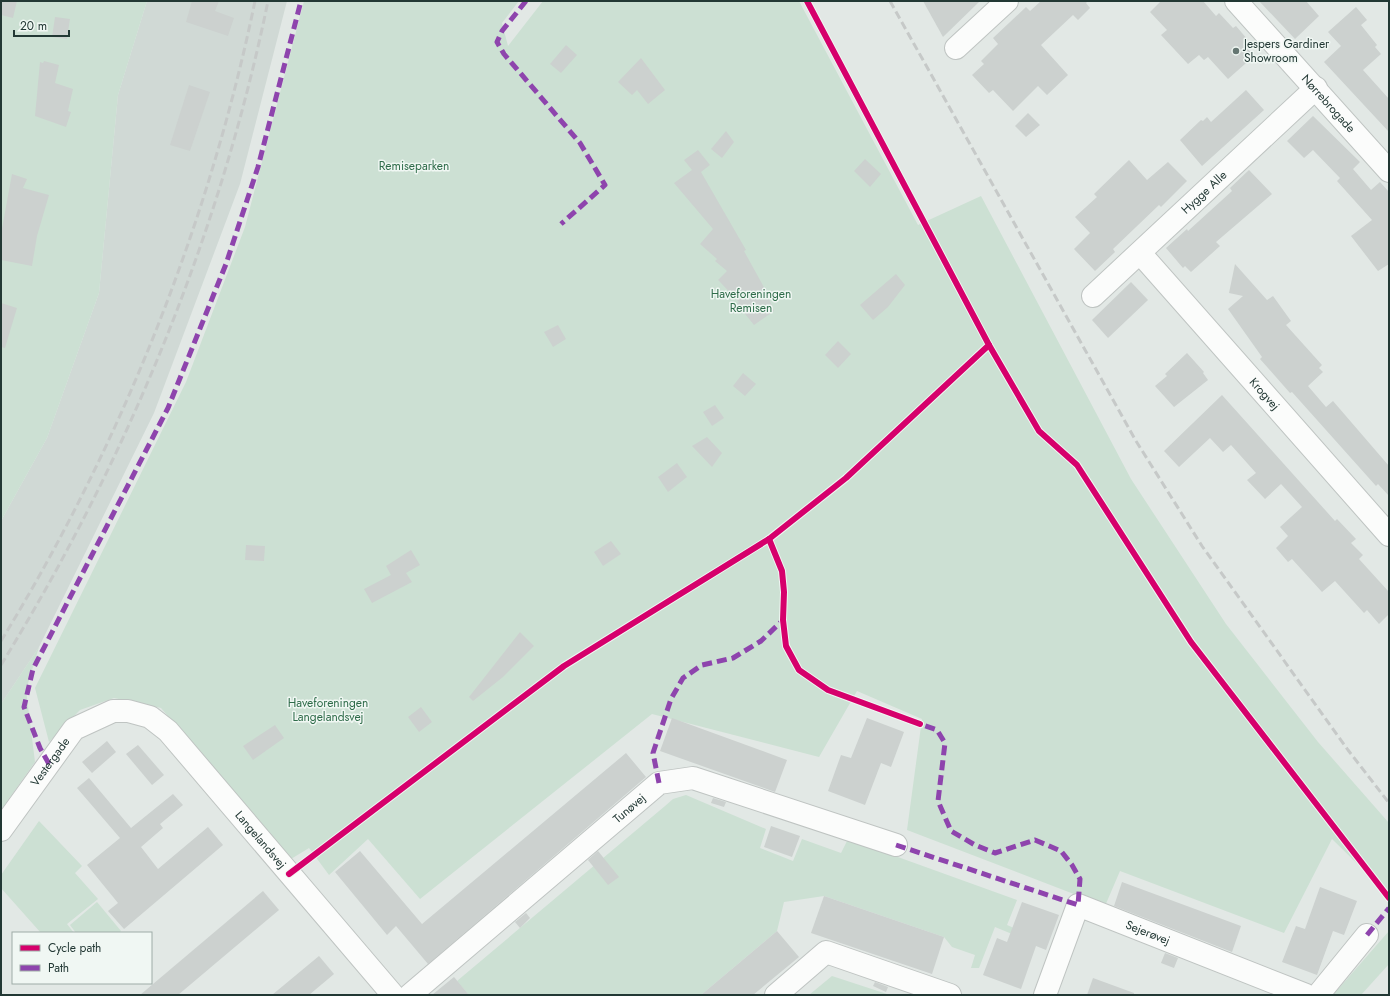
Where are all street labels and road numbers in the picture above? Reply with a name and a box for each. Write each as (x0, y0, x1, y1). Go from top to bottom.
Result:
street label: Nørrebrogade (1297, 70, 1359, 137)
street label: Hygge Alle (1177, 166, 1231, 218)
street label: Krogvej (1245, 374, 1284, 414)
street label: Vestergade (26, 734, 74, 790)
street label: Tunøvej (609, 789, 650, 827)
street label: Langelandsvej (231, 807, 291, 873)
street label: Sejerøvej (1123, 916, 1173, 950)

